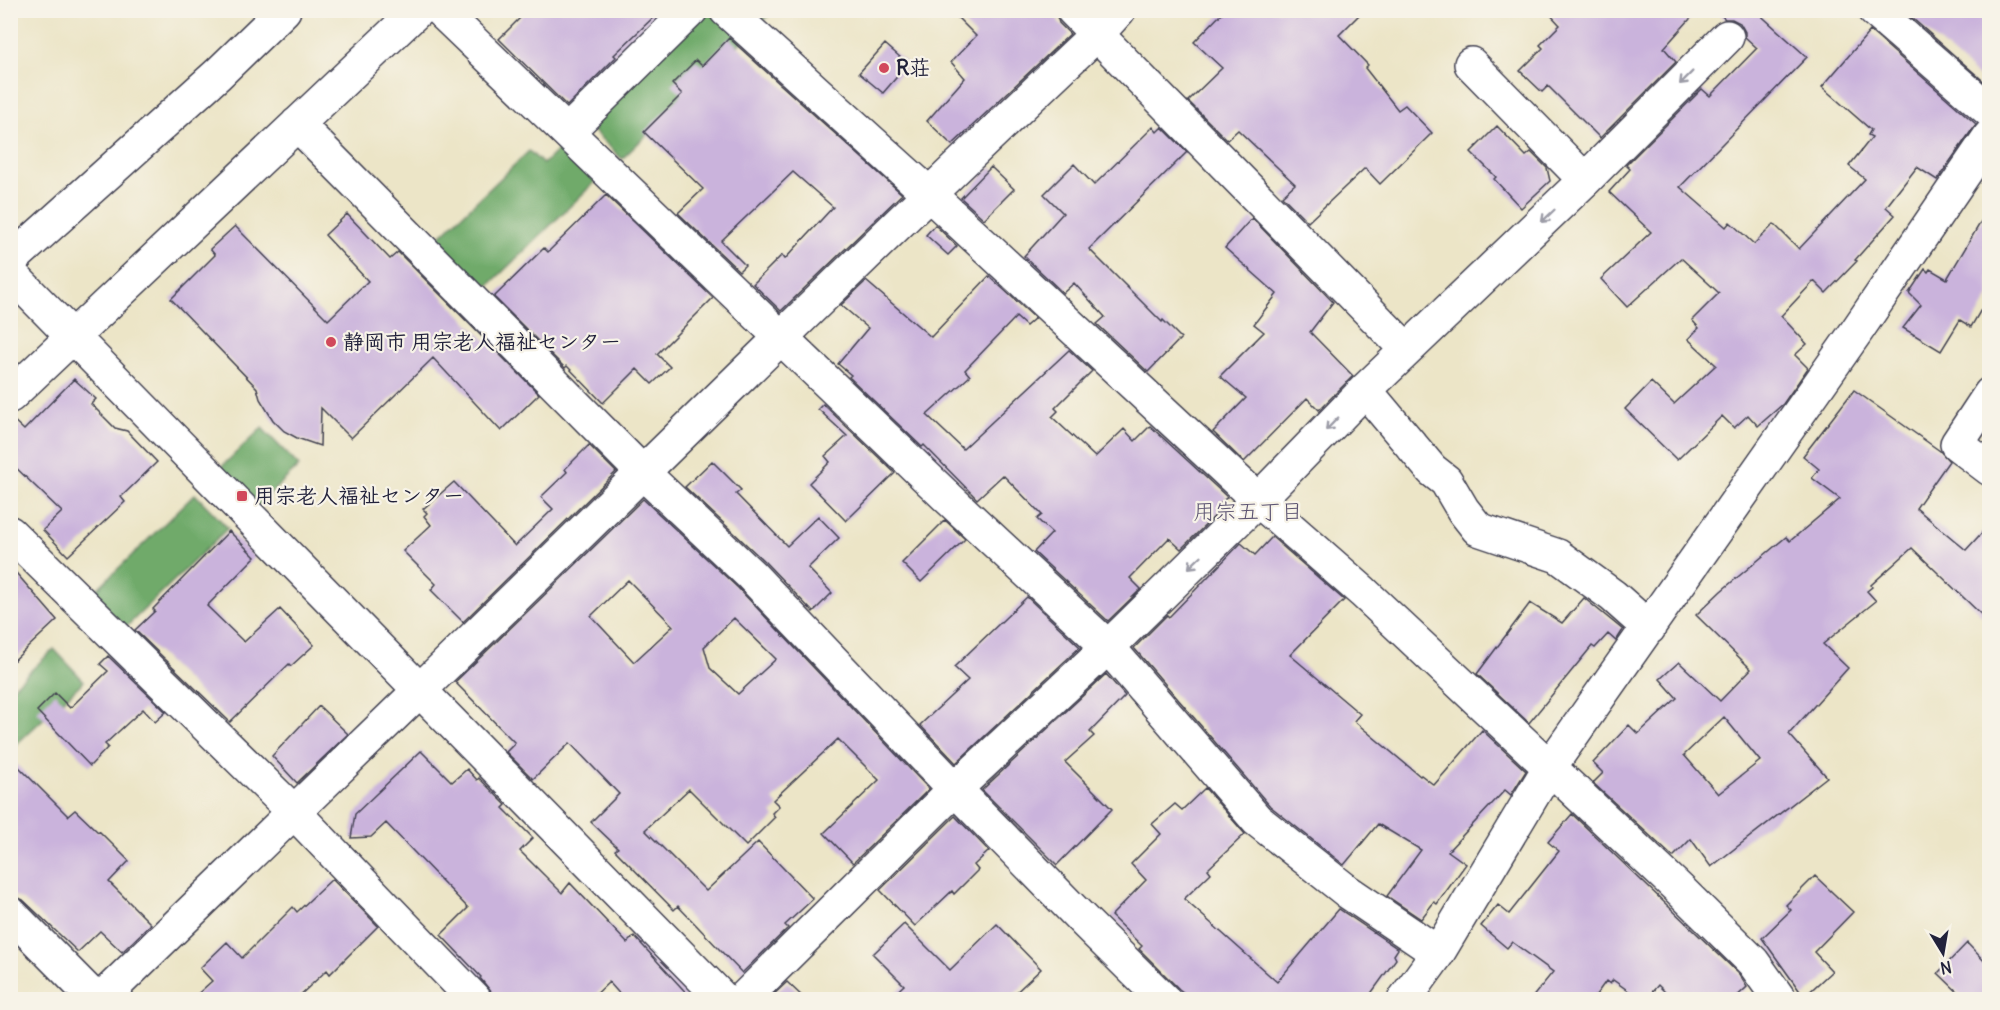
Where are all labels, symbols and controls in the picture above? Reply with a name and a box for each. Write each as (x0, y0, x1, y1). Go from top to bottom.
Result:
place label: R荘 (896, 54, 930, 81)
marker: R荘 (877, 61, 891, 75)
one-way arrow (1679, 71, 1694, 86)
one-way arrow (1540, 209, 1555, 223)
place label: 静岡市 用宗老人福祉センター (343, 328, 621, 355)
marker: 静岡市 用宗老人福祉センター (324, 335, 338, 349)
one-way arrow (1325, 417, 1340, 432)
place label: 用宗老人福祉センター (254, 482, 464, 509)
marker: 用宗老人福祉センター (235, 489, 249, 503)
district label: 用宗五丁目 (1193, 497, 1303, 525)
one-way arrow (1187, 555, 1202, 570)
north arrow (1913, 923, 1973, 983)
text: N (1939, 957, 1953, 979)

